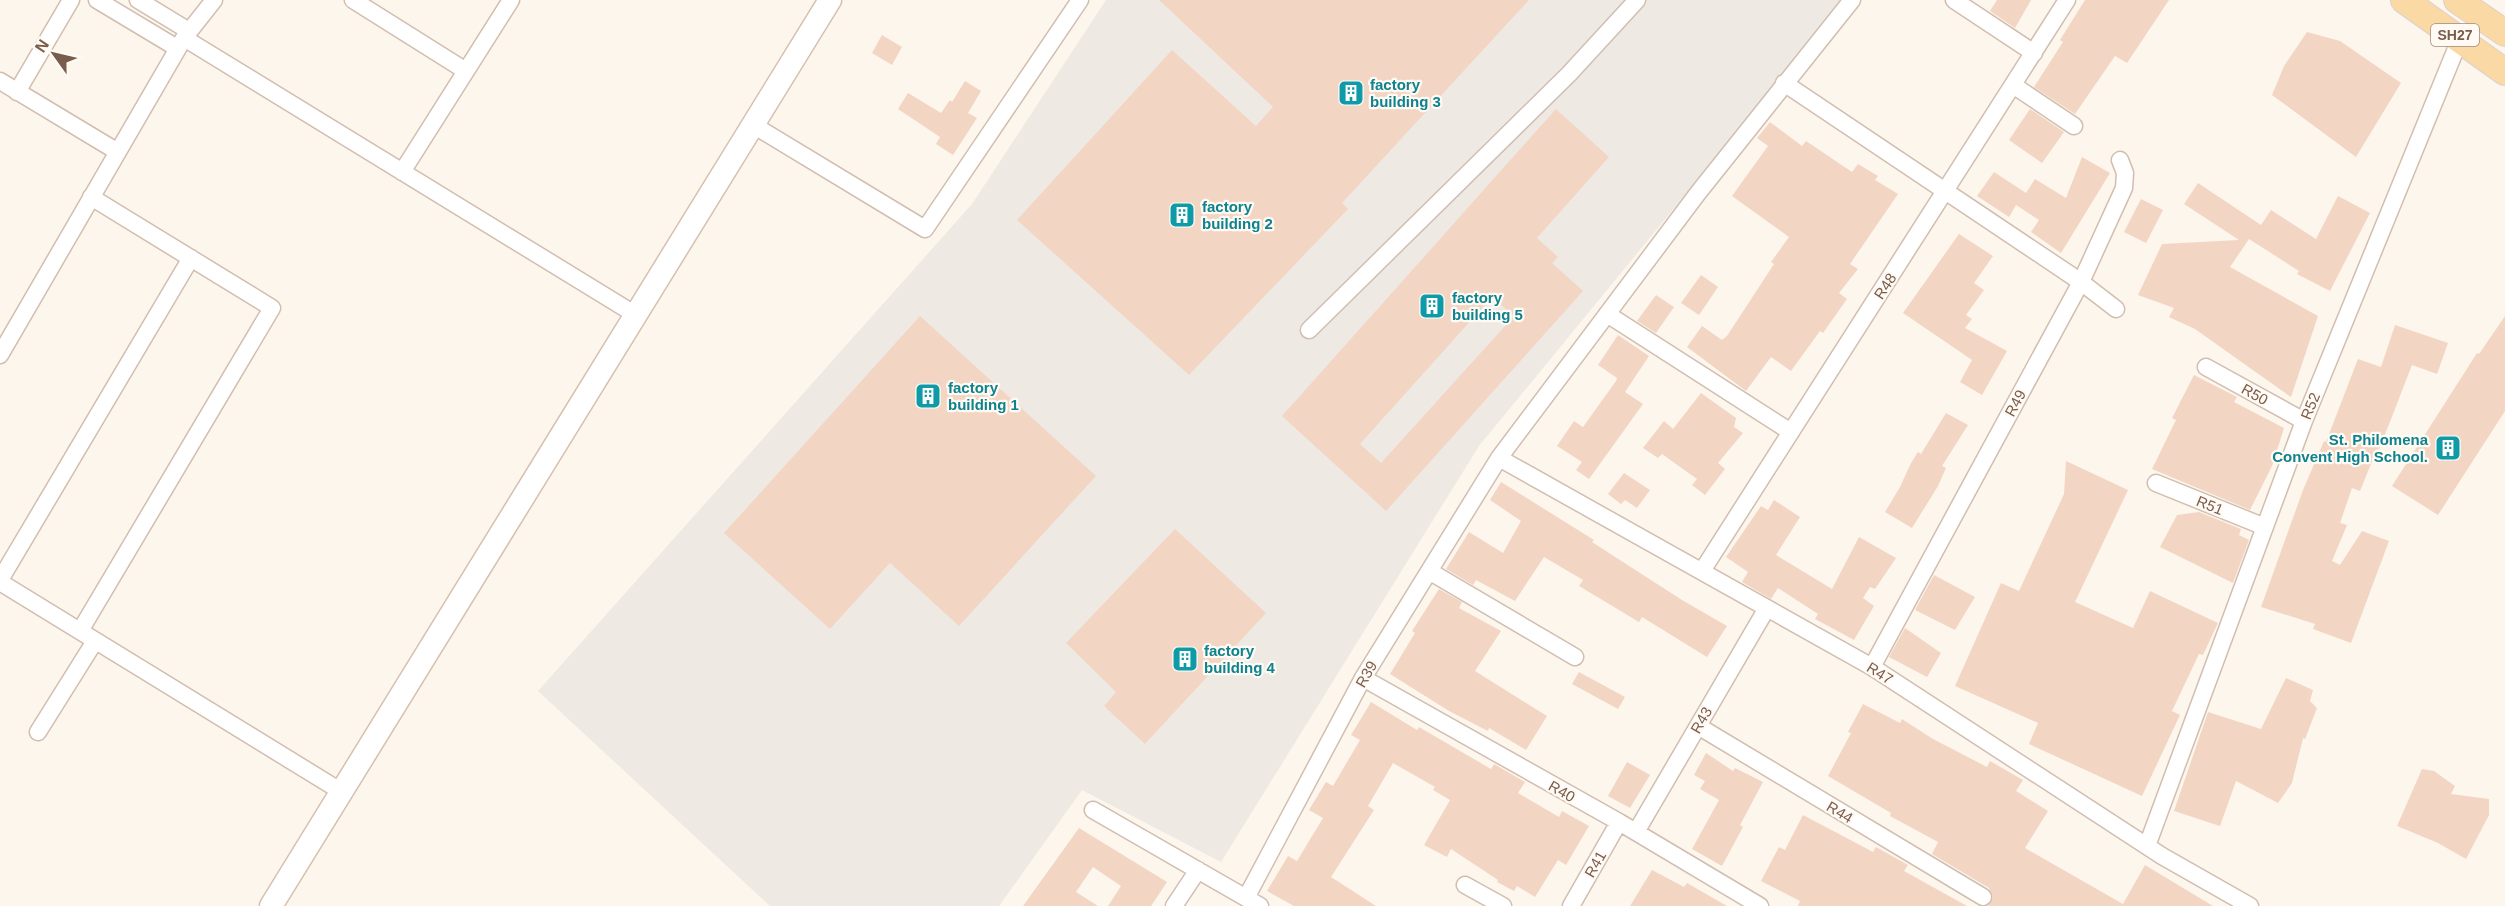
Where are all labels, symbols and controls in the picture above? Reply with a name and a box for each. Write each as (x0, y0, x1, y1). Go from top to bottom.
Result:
north arrow (24, 24, 84, 84)
road number: SH27 (2431, 24, 2479, 46)
text: N (32, 36, 52, 55)
place label: factory building 3 (1370, 76, 1441, 110)
building icon: factory building 3 (1336, 78, 1366, 108)
place label: factory building 2 (1202, 198, 1273, 232)
building icon: factory building 2 (1167, 200, 1197, 230)
street label: R48 (1870, 270, 1900, 302)
place label: factory building 5 (1452, 289, 1523, 323)
building icon: factory building 5 (1417, 291, 1447, 321)
place label: factory building 1 (948, 379, 1019, 413)
street label: R50 (2239, 380, 2271, 408)
building icon: factory building 1 (913, 381, 943, 411)
street label: R49 (2001, 387, 2029, 419)
street label: R52 (2297, 390, 2323, 422)
place label: St. Philomena Convent High School. (2272, 431, 2429, 465)
building icon: St. Philomena Convent High School. (2433, 433, 2463, 463)
street label: R51 (2194, 492, 2226, 518)
place label: factory building 4 (1204, 642, 1275, 676)
building icon: factory building 4 (1170, 644, 1200, 674)
street label: R39 (1352, 658, 1380, 690)
street label: R47 (1864, 658, 1896, 688)
street label: R43 (1687, 704, 1715, 736)
street label: R40 (1546, 777, 1578, 805)
street label: R44 (1824, 798, 1856, 826)
street label: R41 (1581, 848, 1609, 880)

